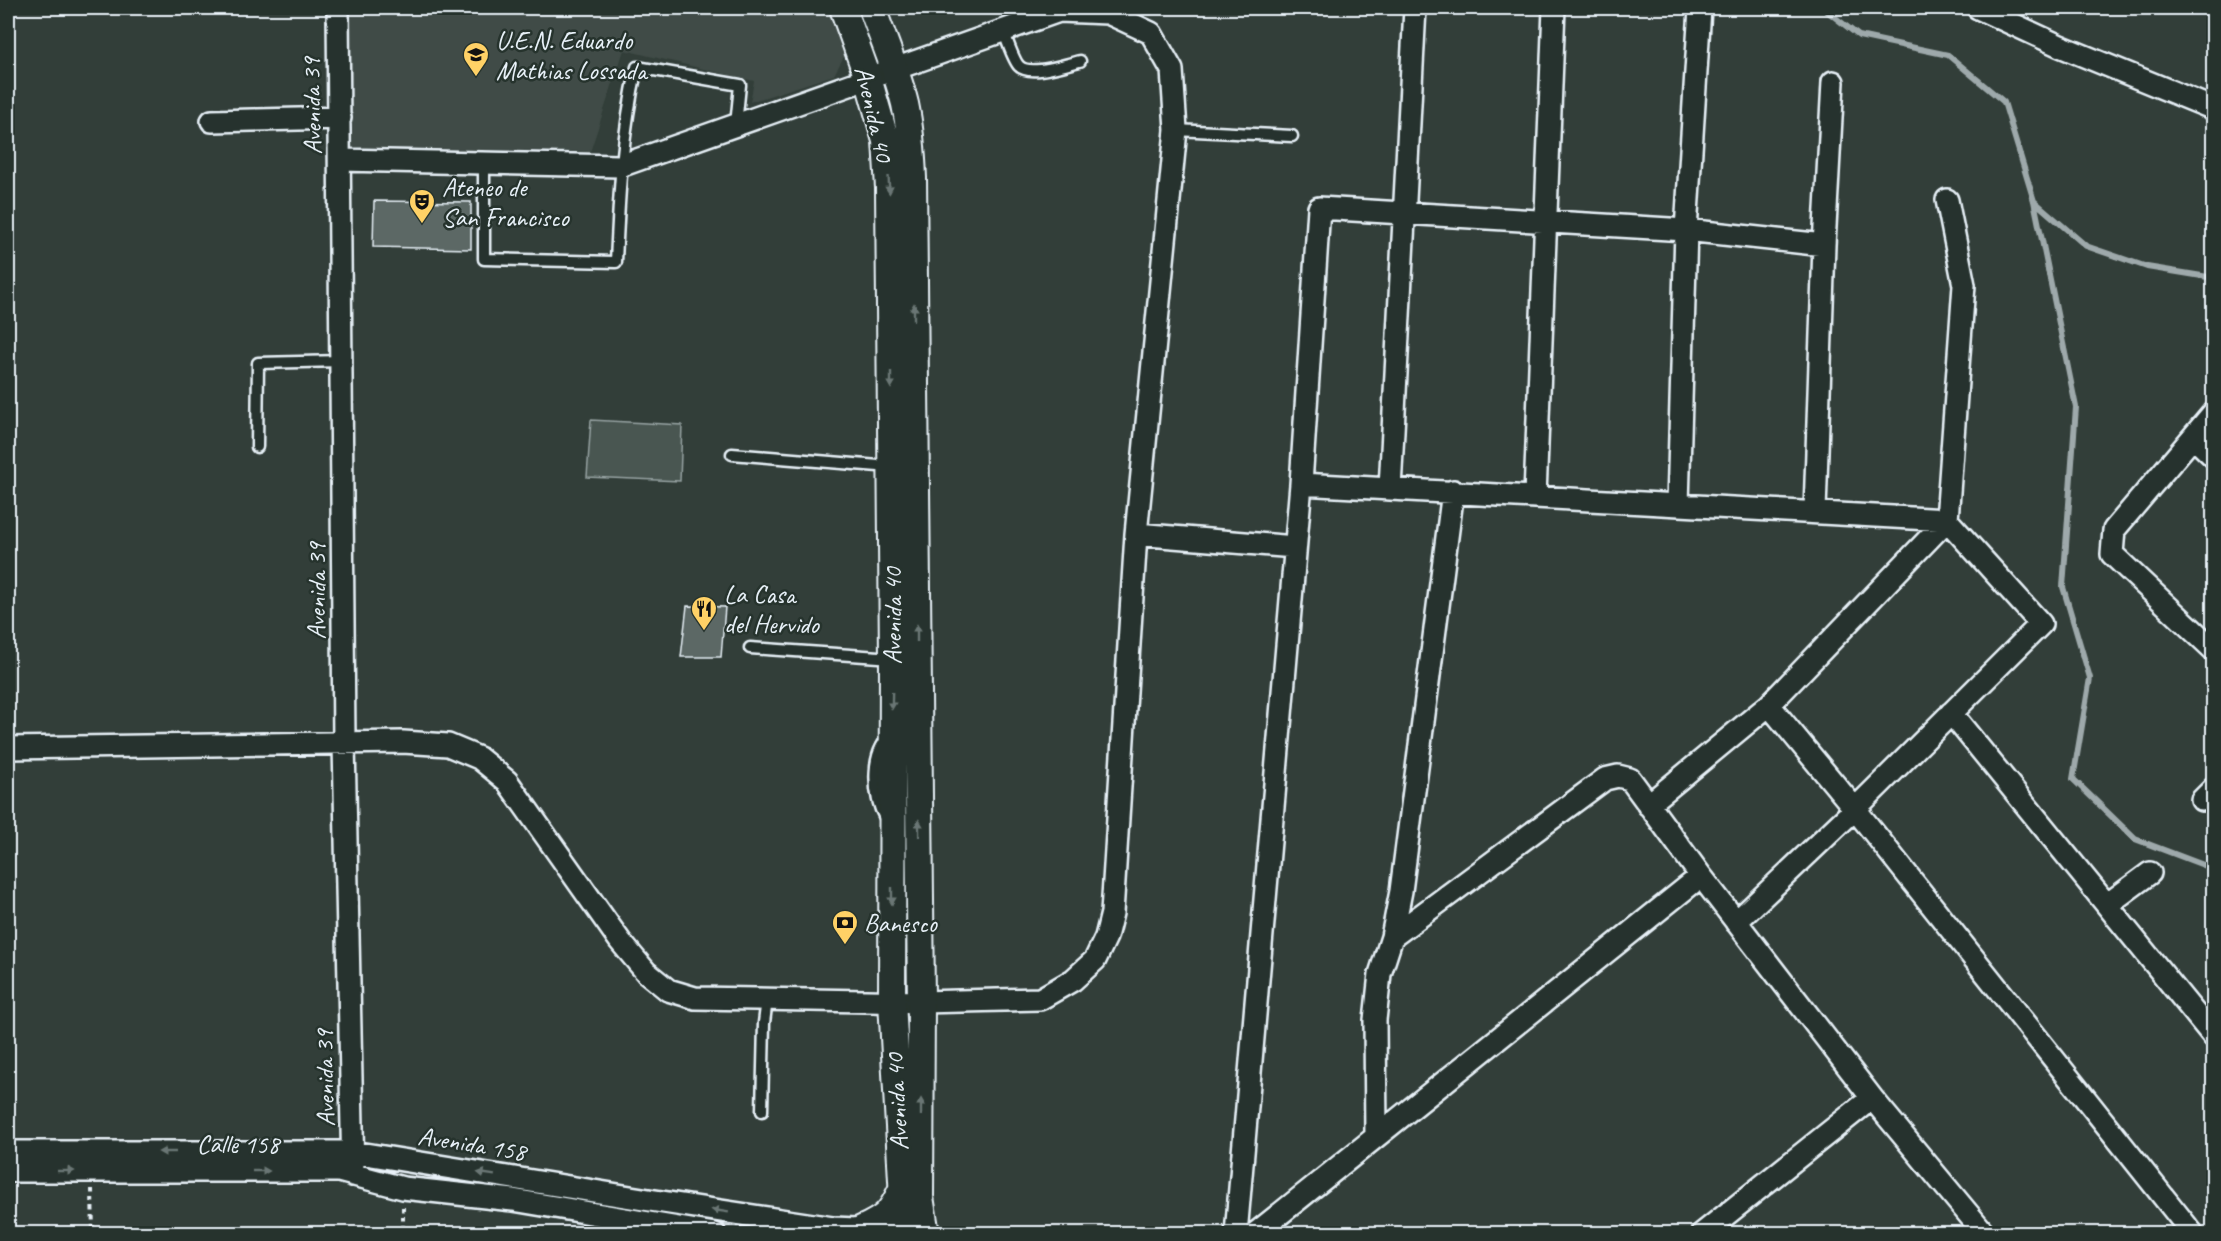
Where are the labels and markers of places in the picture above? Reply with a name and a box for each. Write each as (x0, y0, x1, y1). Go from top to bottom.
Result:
place label: U.E.N. Eduardo Mathias Lossada (496, 24, 649, 87)
school or university icon: U.E.N. Eduardo Mathias Lossada (461, 40, 491, 78)
place label: Ateneo de San Francisco (442, 171, 570, 234)
theatre icon: Ateneo de San Francisco (407, 187, 437, 225)
place label: La Casa del Hervido (724, 578, 820, 641)
restaurant icon: La Casa del Hervido (689, 594, 719, 632)
place label: Banesco (864, 907, 939, 940)
bank icon: Banesco (830, 908, 860, 946)

